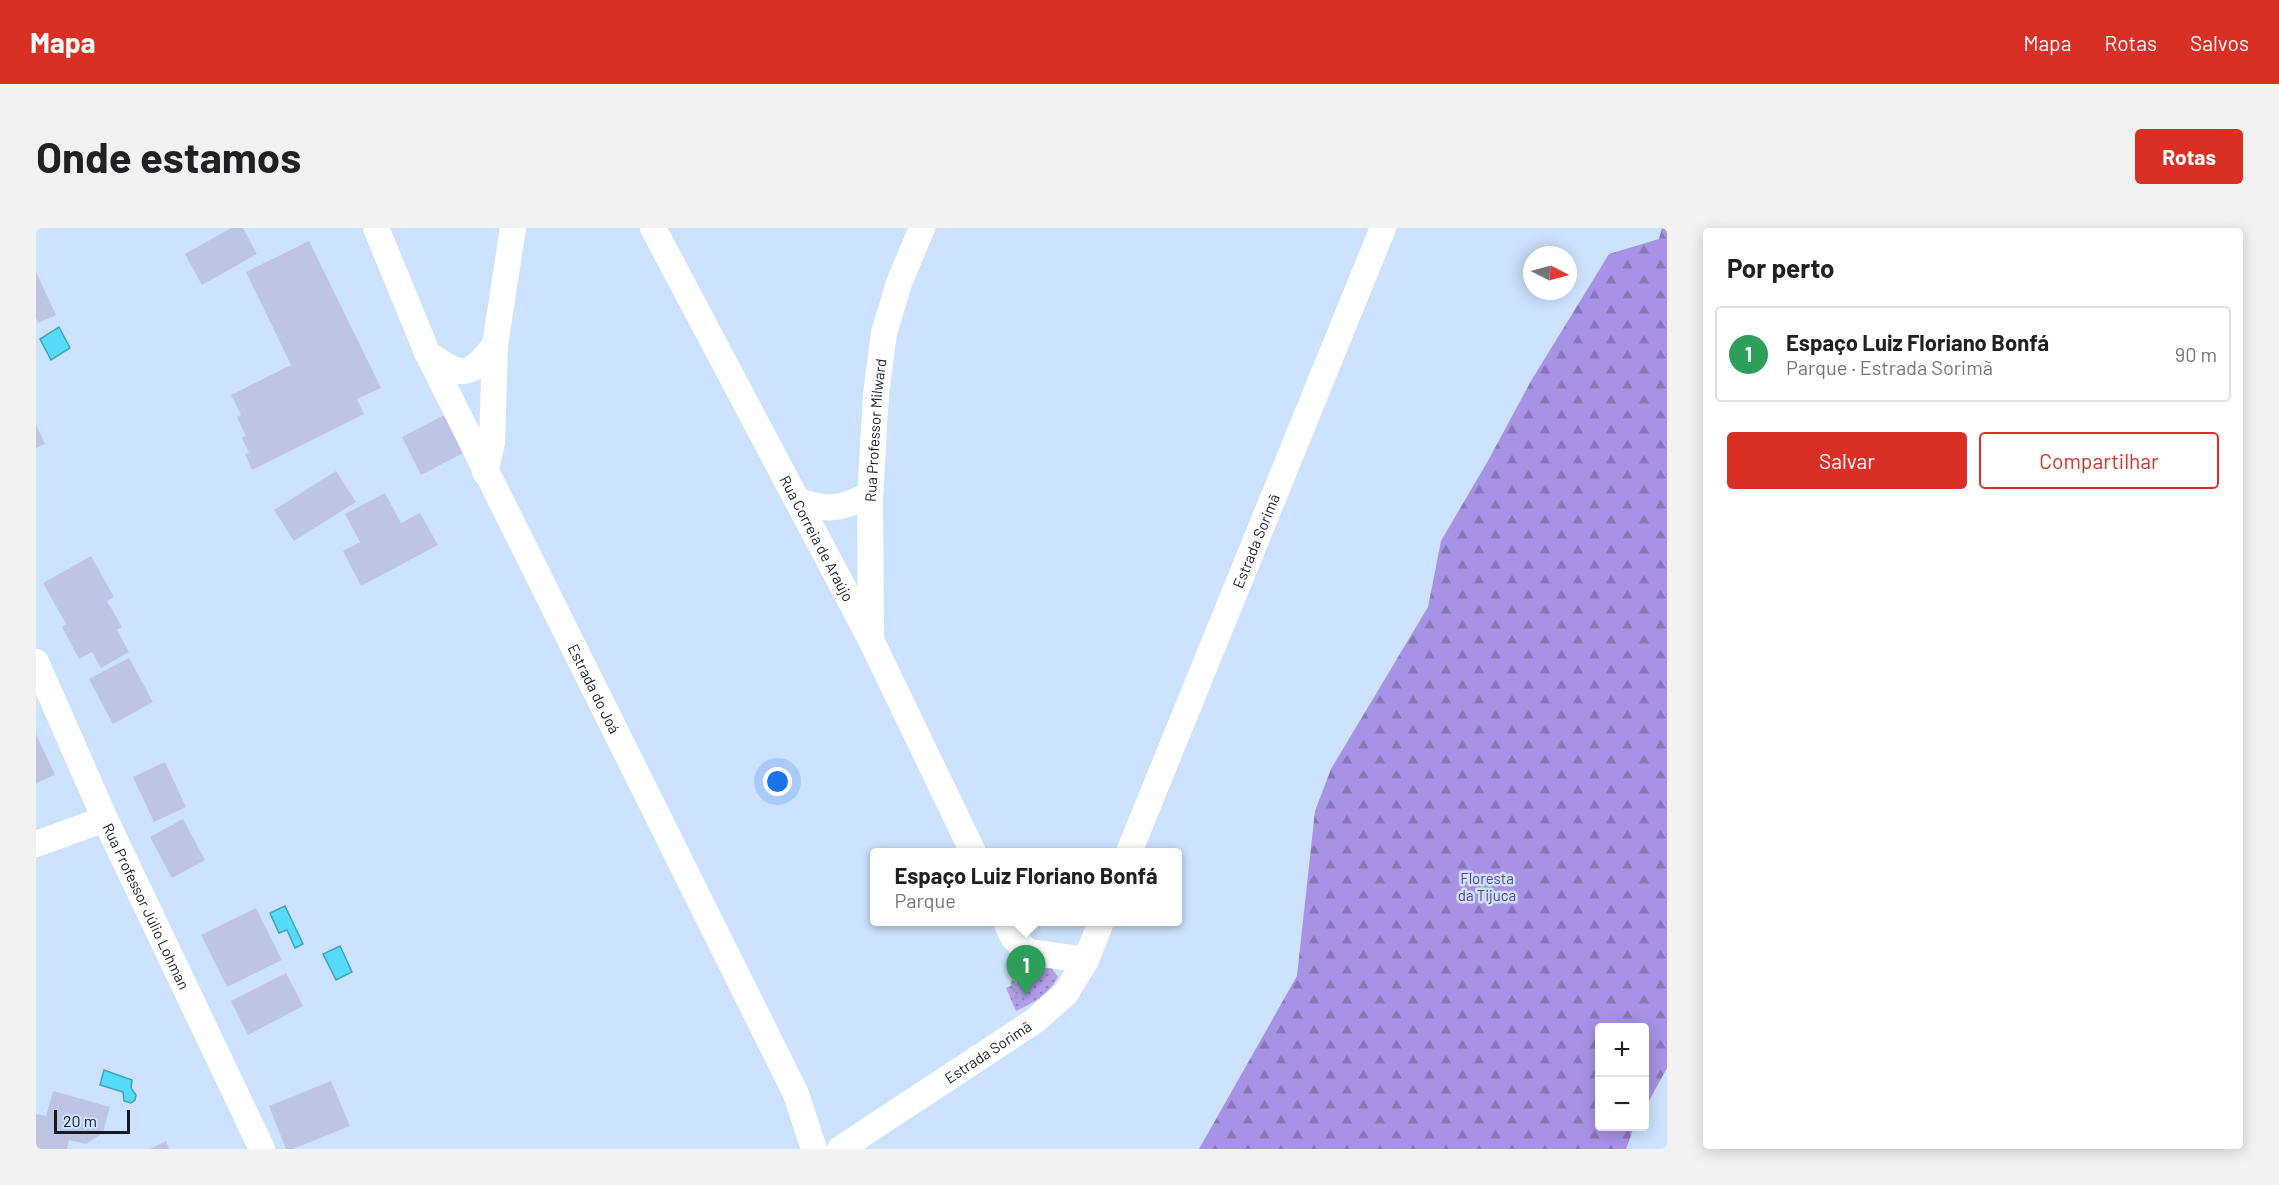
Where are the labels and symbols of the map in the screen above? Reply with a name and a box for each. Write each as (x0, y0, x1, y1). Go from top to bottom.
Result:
north arrow (1523, 246, 1577, 300)
street label: Rua Professor Milward (861, 357, 890, 502)
street label: Rua Correia de Araújo (776, 472, 858, 604)
street label: Estrada Sorimã (1228, 491, 1283, 591)
street label: Estrada do Joá (565, 641, 624, 736)
your location (763, 767, 792, 796)
street label: Rua Professor Júlio Lohman (99, 820, 194, 992)
park label: Floresta da Tijuca (1458, 869, 1516, 904)
pin: 1 (1006, 946, 1046, 995)
street label: Estrada Sorimã (941, 1017, 1035, 1087)
scale bar (54, 1107, 130, 1134)

